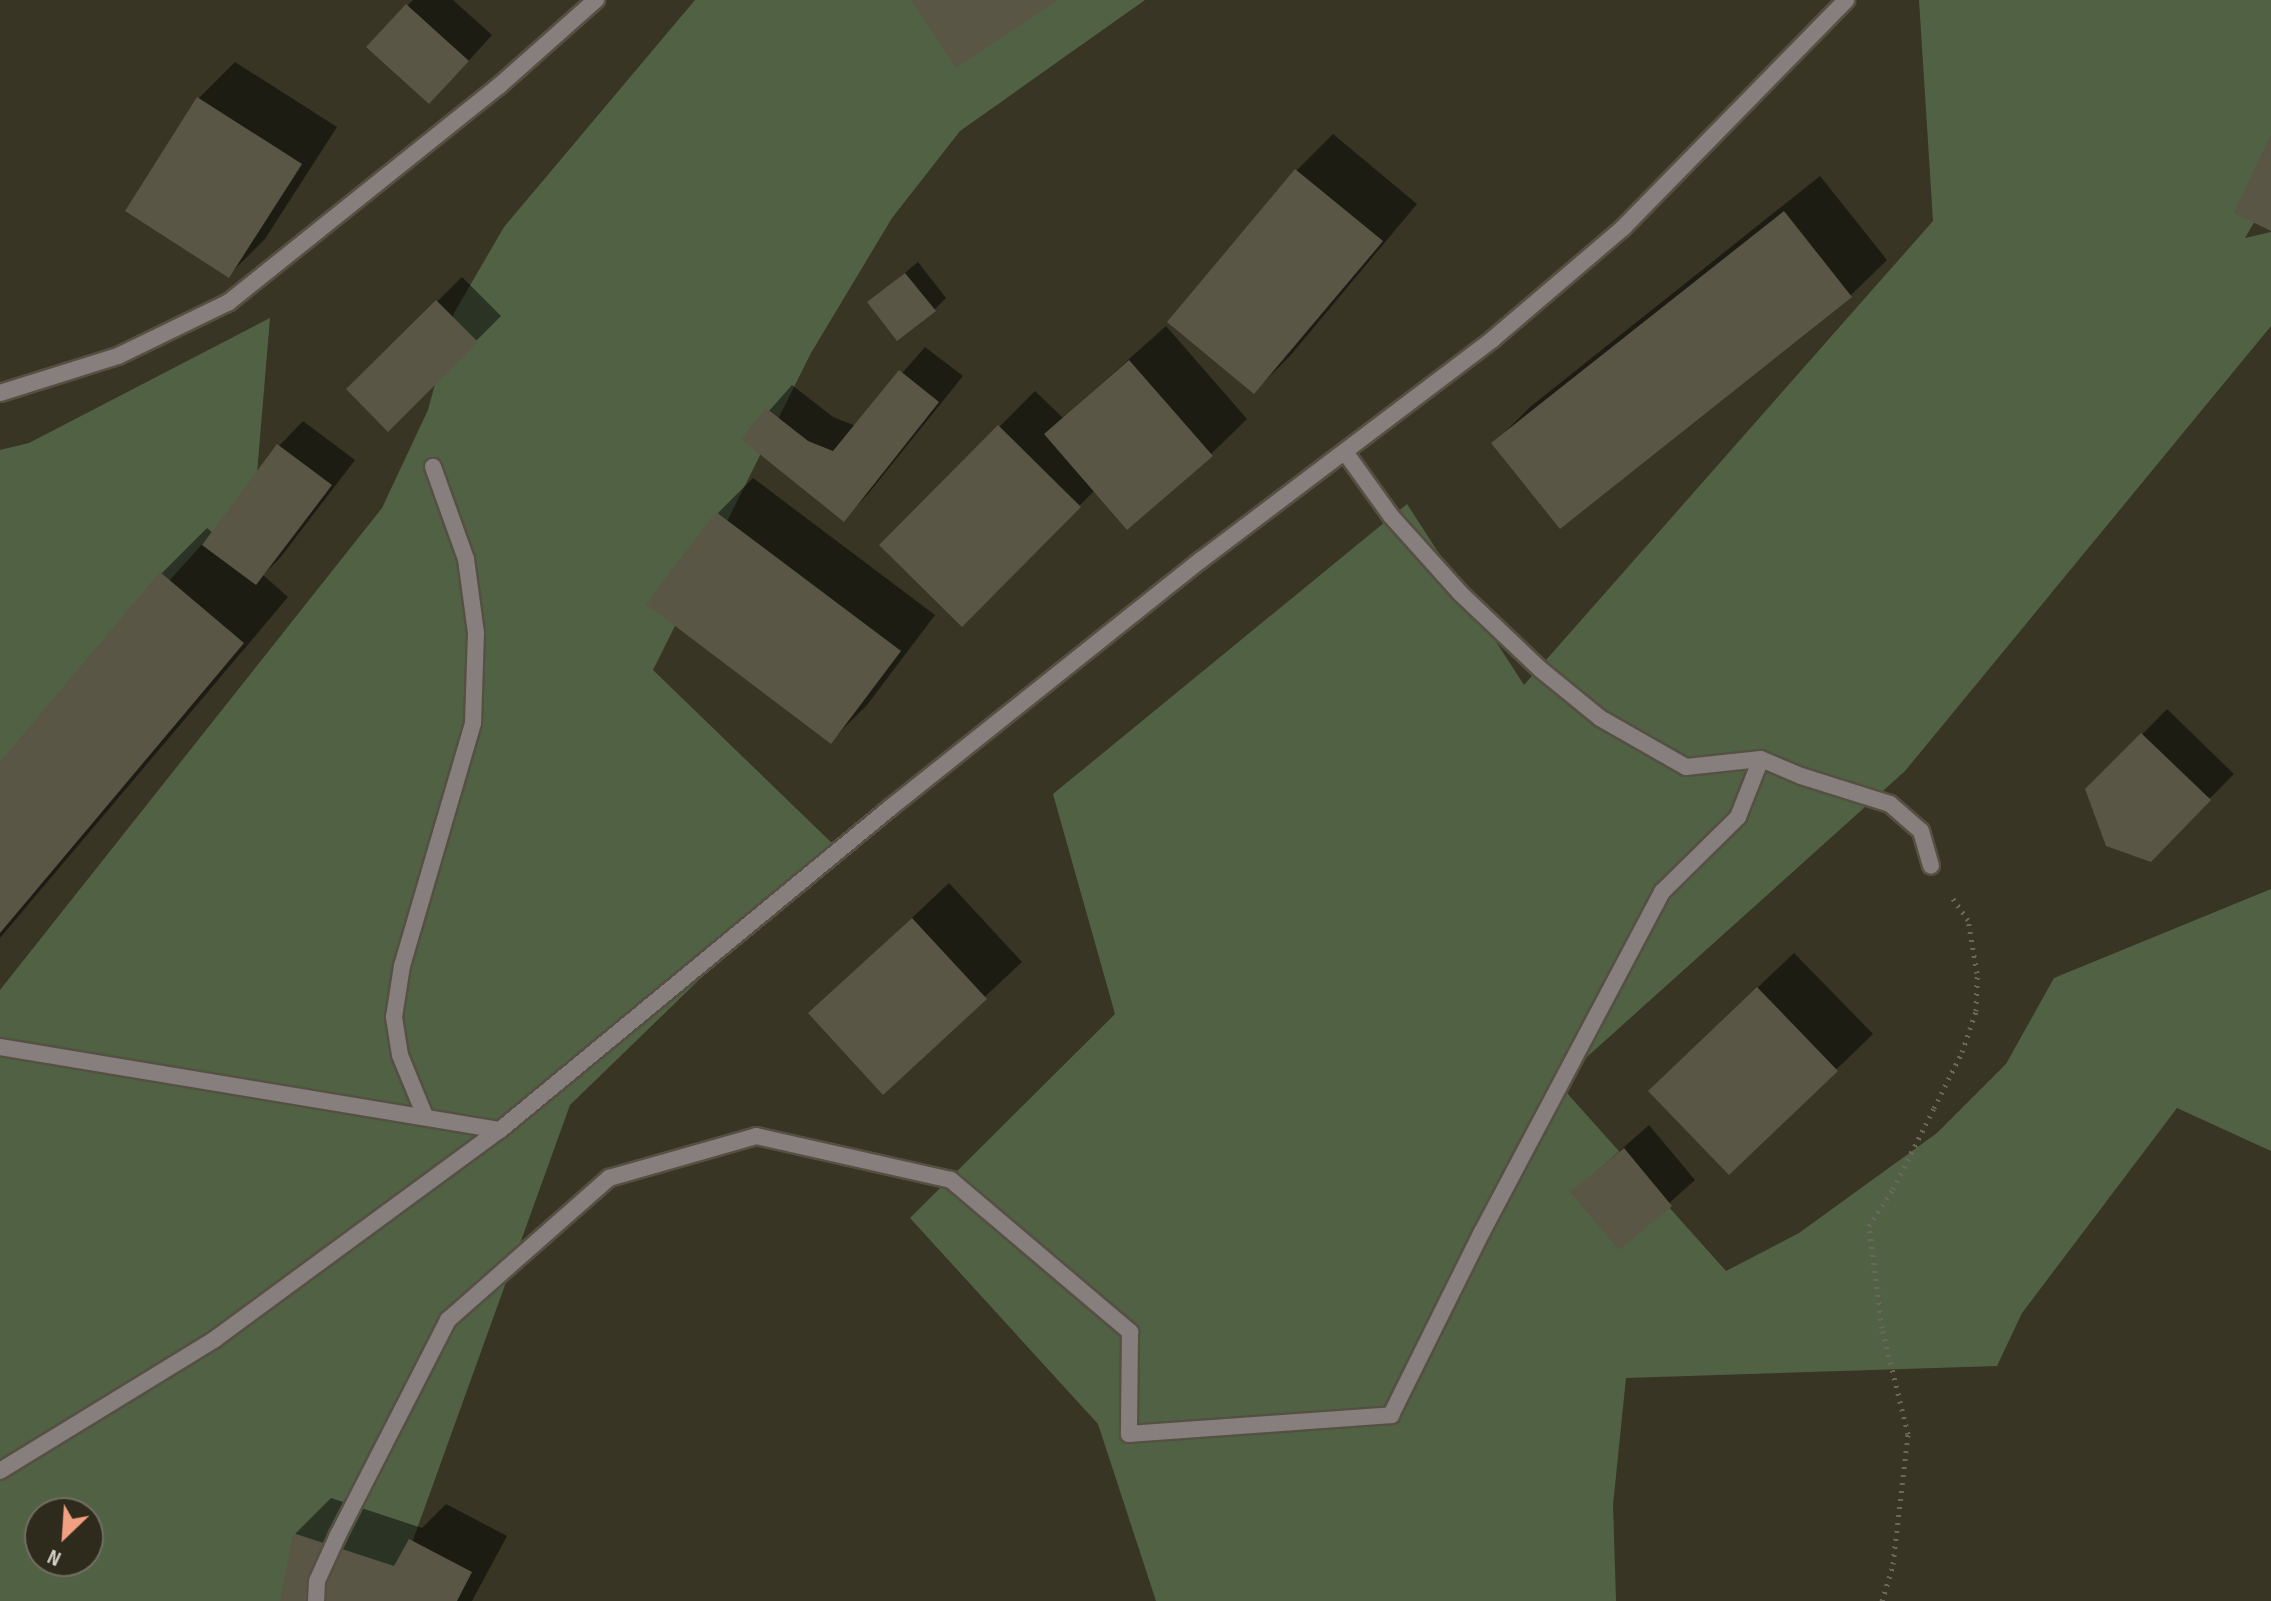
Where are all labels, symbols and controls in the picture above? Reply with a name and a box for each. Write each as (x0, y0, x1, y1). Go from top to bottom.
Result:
north arrow (24, 1497, 104, 1577)
text: N (43, 1543, 66, 1572)

